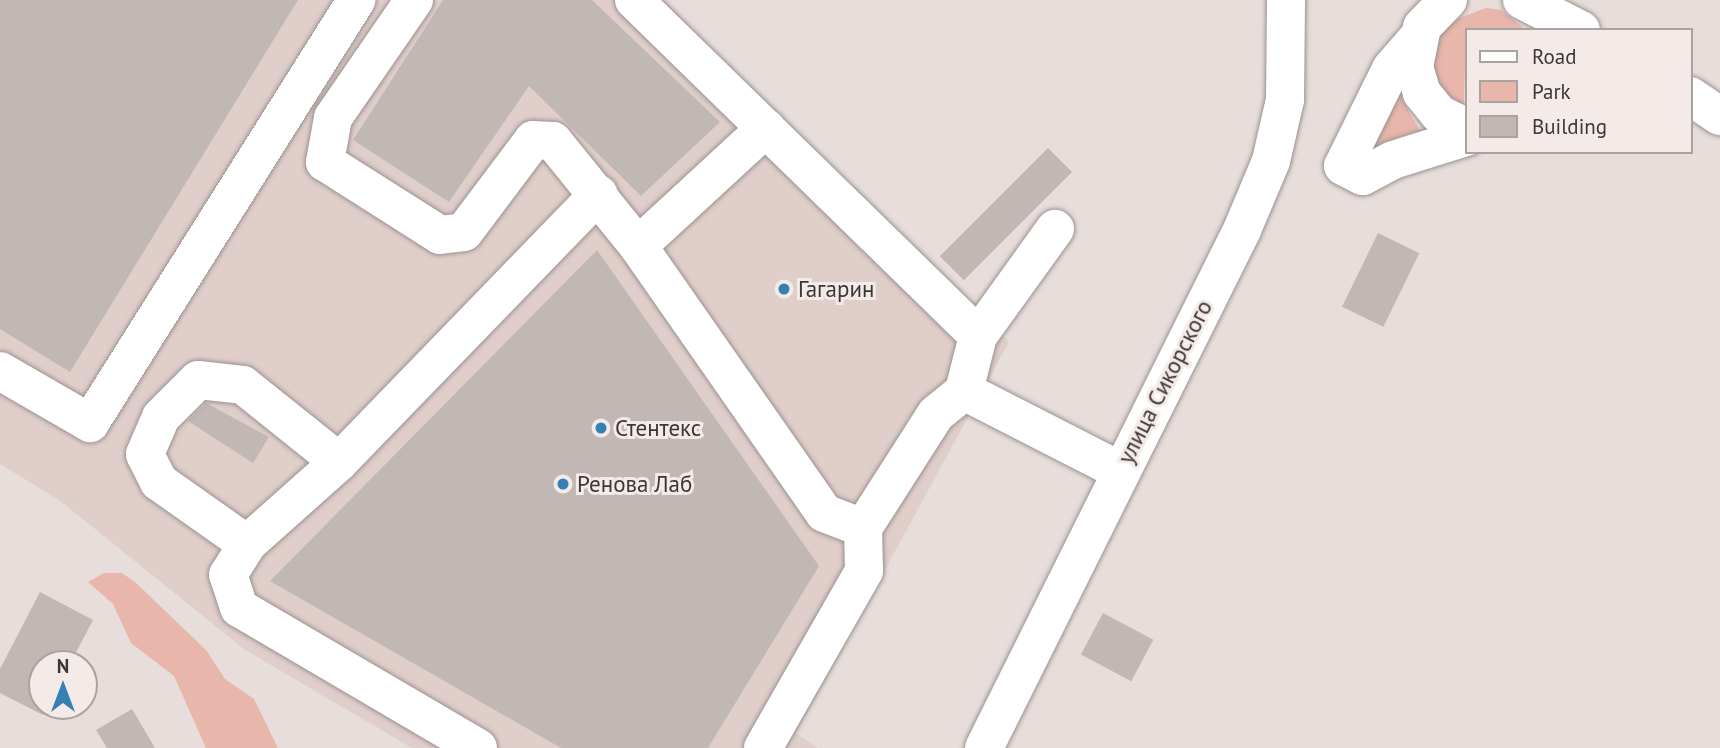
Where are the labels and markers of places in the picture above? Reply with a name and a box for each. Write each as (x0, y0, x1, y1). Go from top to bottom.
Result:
place label: Гагарин (798, 275, 874, 303)
marker: Гагарин (776, 281, 792, 297)
place label: Стентекс (615, 414, 701, 442)
marker: Стентекс (593, 420, 609, 436)
place label: Ренова Лаб (577, 470, 693, 498)
marker: Ренова Лаб (555, 476, 571, 492)

